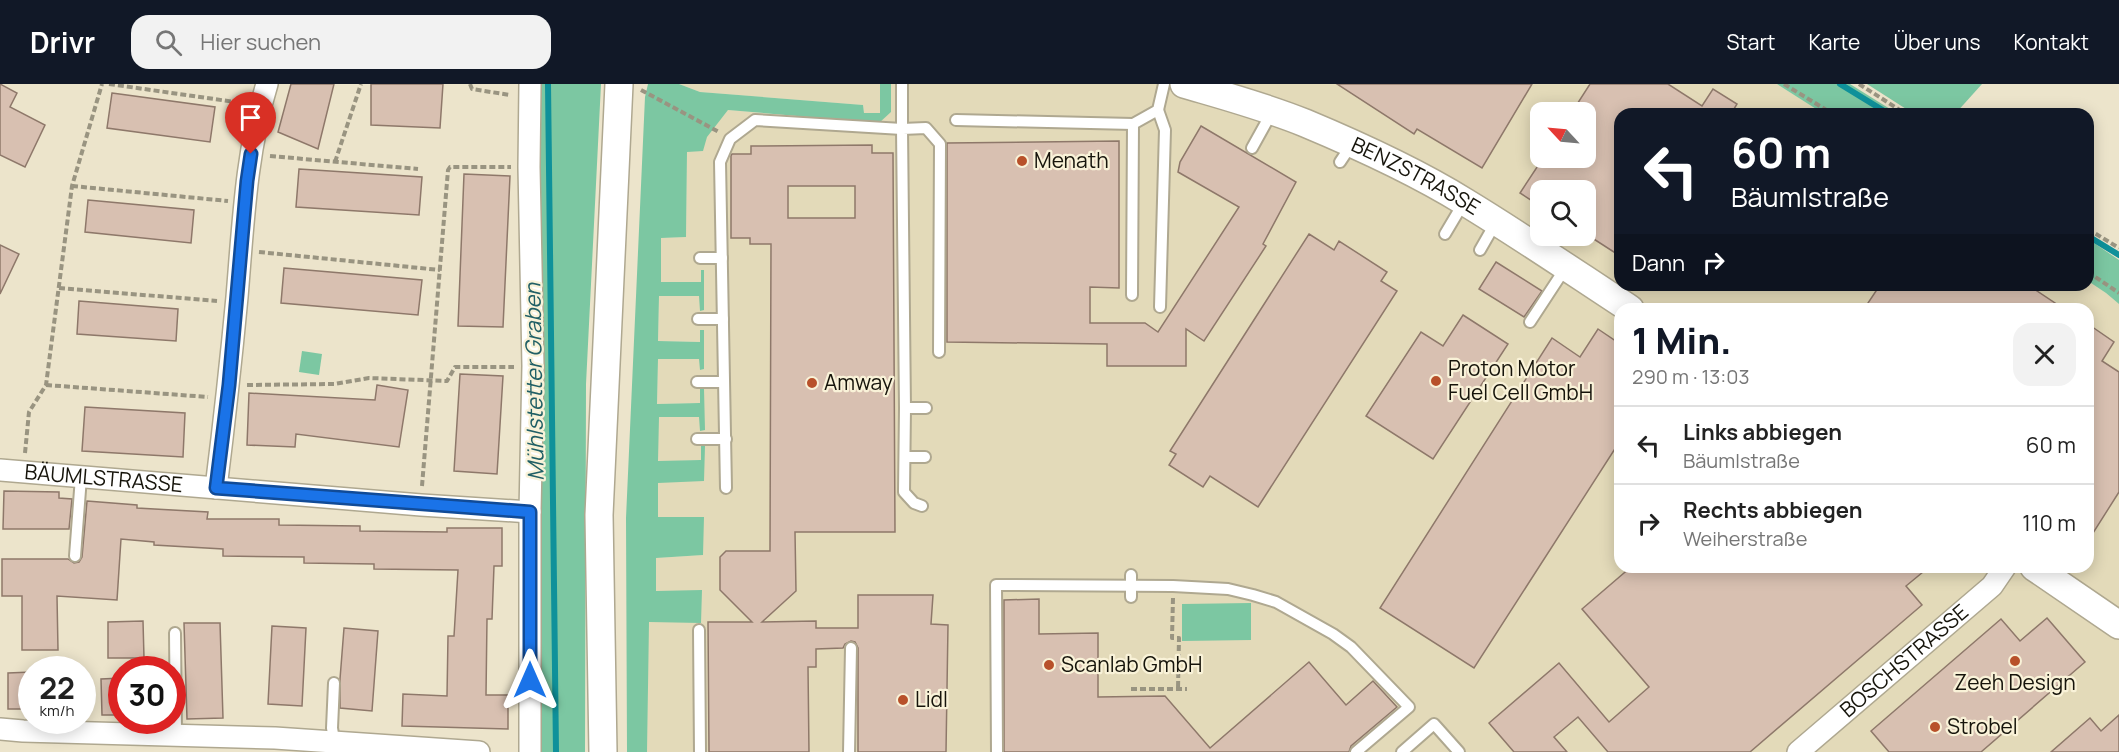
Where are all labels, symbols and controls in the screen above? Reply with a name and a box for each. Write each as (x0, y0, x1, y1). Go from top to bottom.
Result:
search box (131, 15, 551, 69)
text: Drivr (30, 23, 95, 61)
icon: search (152, 26, 185, 59)
text: Hier suchen (200, 27, 321, 57)
text: Start (1726, 28, 1775, 56)
text: Karte (1808, 28, 1860, 56)
text: Über uns (1893, 28, 1981, 56)
text: Kontakt (2014, 28, 2089, 56)
pin (225, 92, 276, 154)
icon: arrive (234, 101, 267, 134)
north arrow (1530, 102, 1596, 168)
map controls (1530, 102, 1596, 246)
text: 60 m (1731, 123, 1831, 181)
street label: BENZSTRASSE (1347, 130, 1486, 221)
icon: left (1632, 132, 1710, 210)
place label: Menath (1034, 146, 1109, 174)
marker: Menath (1015, 154, 1029, 168)
text: Bäumlstraße (1731, 178, 1889, 215)
button: search (1530, 180, 1596, 246)
icon: right (1697, 246, 1730, 279)
text: Dann (1632, 248, 1685, 278)
water label: Mühlstetter Graben (517, 282, 551, 481)
text: 1 Min. (1632, 316, 1732, 365)
button: close (2013, 323, 2076, 386)
place label: Proton Motor Fuel Cell GmbH (1448, 354, 1593, 406)
text: 290 m · 13:03 (1632, 363, 1750, 390)
place label: Amway (824, 368, 893, 396)
marker: Proton Motor Fuel Cell GmbH (1429, 374, 1443, 388)
marker: Amway (805, 376, 819, 390)
text: Links abbiegen (1683, 417, 1842, 447)
icon: left (1632, 429, 1665, 462)
text: 60 m (2026, 430, 2076, 460)
text: Bäumlstraße (1683, 447, 1800, 474)
street label: BÄUMLSTRASSE (23, 457, 184, 498)
text: Rechts abbiegen (1683, 495, 1862, 525)
icon: right (1632, 507, 1665, 540)
text: 110 m (2022, 508, 2076, 538)
text: Weiherstraße (1683, 525, 1807, 552)
street label: BOSCHSTRASSE (1834, 597, 1974, 723)
position arrow (498, 648, 562, 712)
place label: Scanlab GmbH (1061, 650, 1202, 678)
marker: Zeeh Design (2008, 654, 2022, 668)
speed limit sign: 30 (108, 656, 186, 734)
marker: Scanlab GmbH (1042, 658, 1056, 672)
text: 22 (39, 667, 75, 708)
place label: Zeeh Design (1954, 668, 2076, 696)
place label: Lidl (915, 685, 948, 713)
marker: Lidl (896, 693, 910, 707)
text: km/h (40, 700, 74, 721)
place label: Strobel (1947, 712, 2018, 740)
marker: Strobel (1928, 720, 1942, 734)

